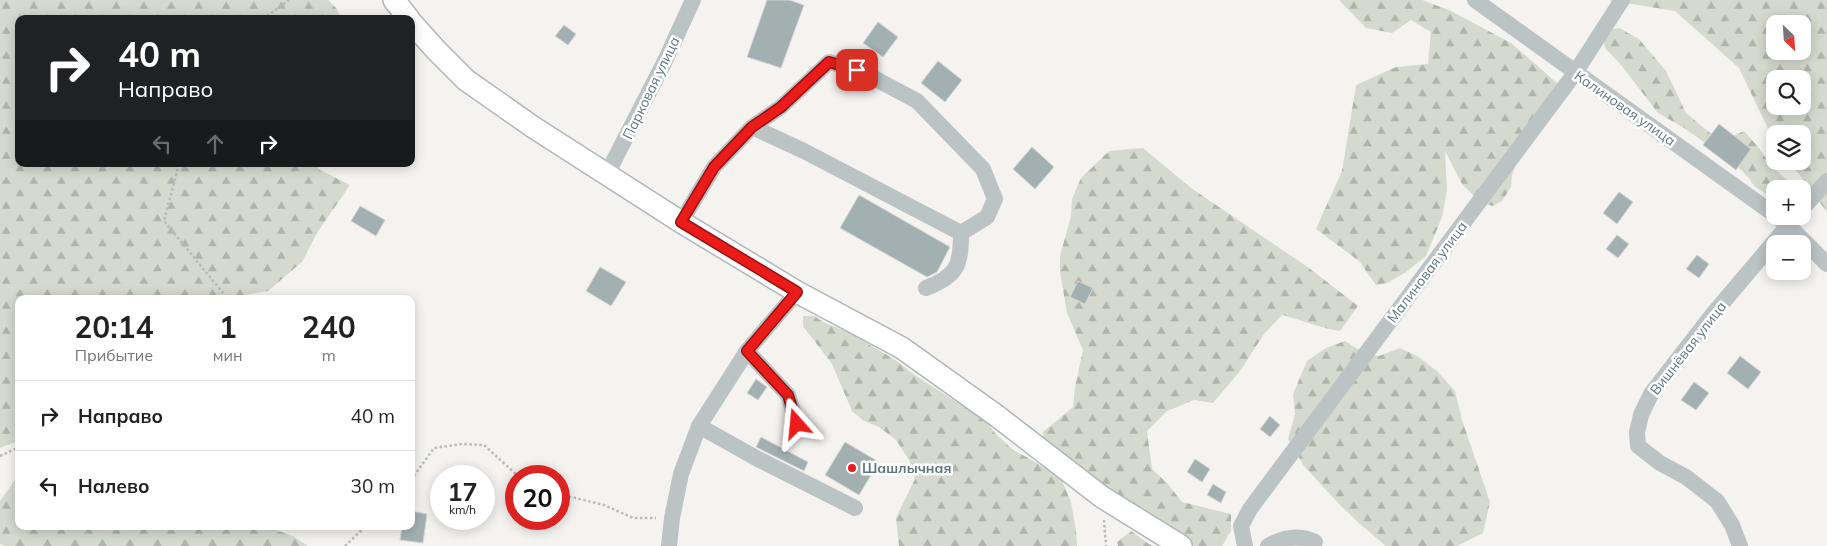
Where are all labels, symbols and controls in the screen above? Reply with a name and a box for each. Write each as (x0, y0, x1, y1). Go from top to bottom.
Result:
north arrow (1766, 15, 1811, 60)
map controls (1766, 15, 1811, 280)
text: 40 m (118, 32, 201, 76)
street label: Парковая улица (618, 34, 684, 142)
icon: right (35, 35, 100, 100)
pin (836, 49, 878, 91)
icon: arrive (843, 56, 871, 84)
street label: Калиновая улица (1571, 66, 1679, 150)
button: search (1766, 70, 1811, 115)
text: Направо (118, 75, 213, 103)
button: layers (1766, 125, 1811, 170)
icon: left (148, 130, 176, 158)
icon: ahead (201, 130, 229, 158)
icon: right (254, 130, 282, 158)
button: + (1766, 180, 1811, 225)
street label: Малиновая улица (1383, 218, 1471, 326)
button: − (1766, 235, 1811, 280)
street label: Вишнёвая улица (1646, 298, 1730, 398)
text: 20:14 (74, 308, 154, 346)
text: 1 (219, 308, 237, 346)
text: 240 (302, 308, 356, 346)
text: Прибытие (75, 345, 153, 365)
text: мин (213, 345, 243, 365)
text: m (322, 345, 336, 365)
position arrow (770, 397, 822, 449)
icon: right (35, 402, 63, 430)
text: Направо (78, 404, 163, 428)
text: 40 m (351, 404, 395, 428)
place label: Шашлычная (862, 459, 951, 477)
marker: Шашлычная (846, 462, 858, 474)
speed limit sign: 20 (505, 465, 570, 530)
icon: left (35, 472, 63, 500)
text: Налево (78, 474, 150, 498)
text: 30 m (351, 474, 395, 498)
text: 17 (447, 476, 478, 507)
text: km/h (449, 502, 476, 517)

